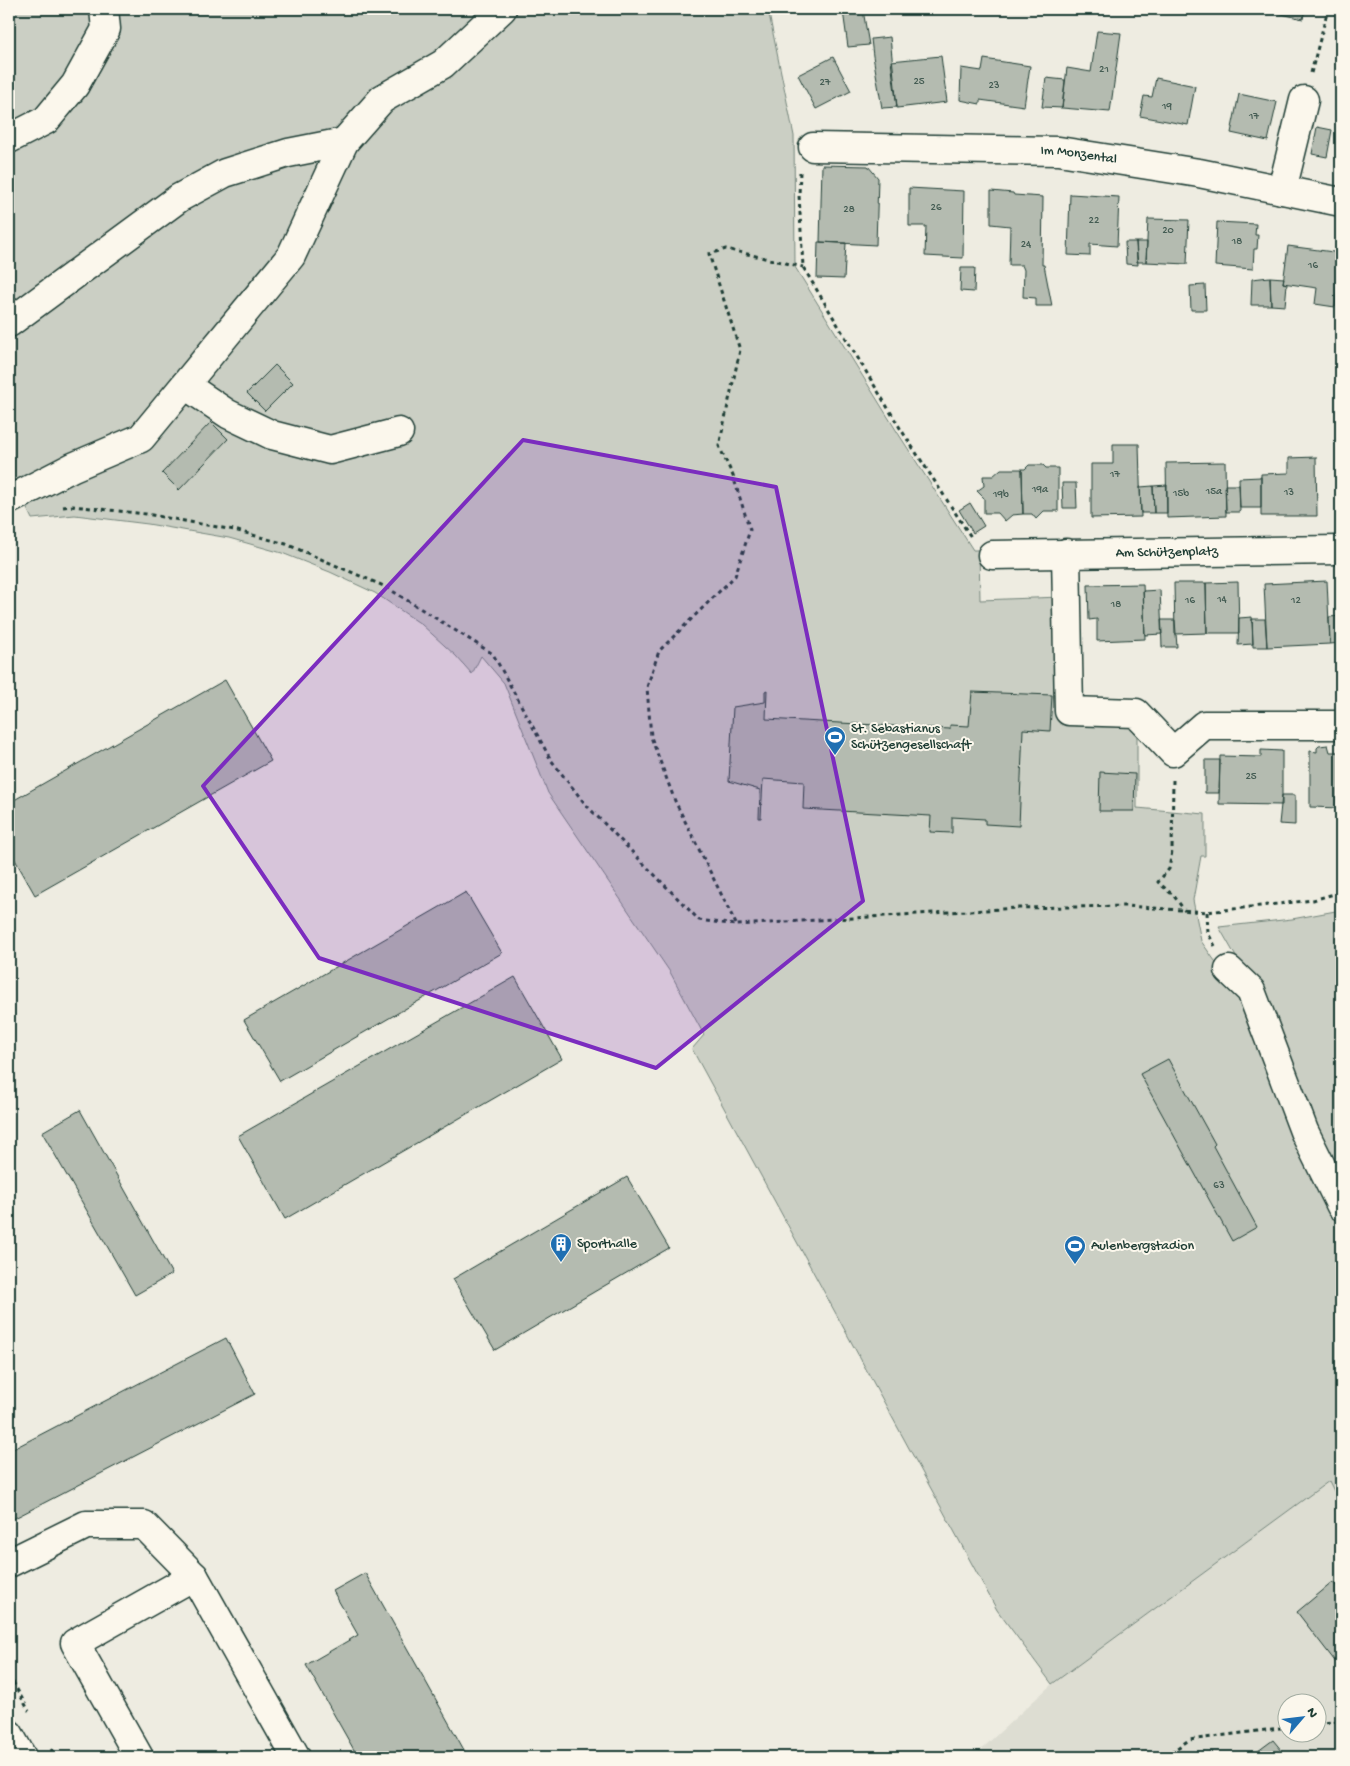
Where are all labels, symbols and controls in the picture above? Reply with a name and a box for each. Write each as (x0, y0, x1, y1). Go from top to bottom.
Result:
house number: 21 (1099, 64, 1109, 76)
house number: 25 (913, 76, 925, 88)
house number: 27 (819, 77, 831, 89)
house number: 23 (988, 80, 1000, 92)
house number: 19 (1161, 101, 1172, 113)
house number: 17 (1248, 111, 1259, 123)
street label: Im Monzental (1040, 142, 1118, 168)
house number: 26 (931, 202, 942, 214)
house number: 28 (843, 204, 855, 216)
house number: 22 (1089, 215, 1100, 227)
house number: 20 (1162, 225, 1174, 237)
house number: 18 (1231, 236, 1242, 248)
house number: 24 (1021, 239, 1032, 251)
house number: 16 (1307, 260, 1318, 272)
house number: 17 (1109, 469, 1120, 481)
house number: 19a (1031, 484, 1049, 496)
house number: 15a (1205, 486, 1223, 498)
house number: 13 (1283, 487, 1294, 499)
house number: 15b (1172, 488, 1189, 500)
house number: 19b (992, 489, 1009, 501)
street label: Am Schützenplatz (1116, 543, 1219, 562)
house number: 14 (1216, 594, 1228, 606)
house number: 16 (1184, 595, 1195, 607)
house number: 12 (1290, 595, 1302, 607)
house number: 18 (1110, 599, 1121, 611)
place label: St. Sebastianus Schützengesellschaft (851, 721, 972, 754)
sports icon: St. Sebastianus Schützengesellschaft (823, 725, 847, 756)
house number: 25 (1245, 771, 1257, 783)
house number: 63 (1213, 1180, 1225, 1192)
building icon: Sporthalle (549, 1232, 573, 1263)
sports icon: Aulenbergstadion (1063, 1234, 1087, 1265)
place label: Sporthalle (577, 1236, 638, 1253)
place label: Aulenbergstadion (1091, 1238, 1194, 1255)
north arrow (1278, 1694, 1328, 1744)
text: N (1302, 1705, 1321, 1721)

